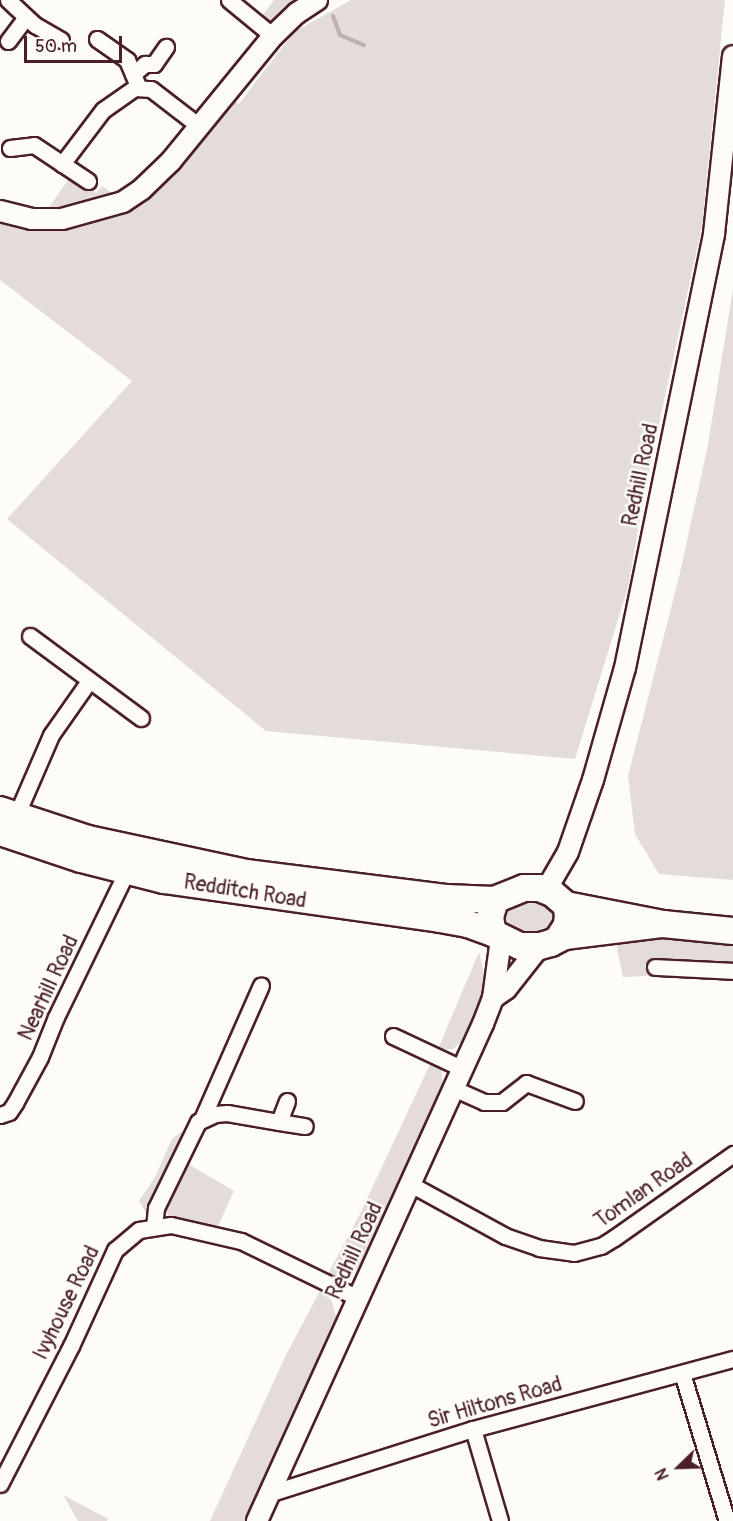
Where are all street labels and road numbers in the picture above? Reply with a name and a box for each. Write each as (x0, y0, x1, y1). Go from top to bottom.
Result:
street label: Redhill Road (618, 421, 664, 529)
street label: Redditch Road (182, 870, 308, 914)
street label: Nearhill Road (14, 931, 84, 1045)
street label: Tomlan Road (590, 1148, 698, 1234)
street label: Redhill Road (321, 1198, 389, 1304)
street label: Ivyhouse Road (29, 1242, 105, 1364)
street label: Sir Hiltons Road (425, 1372, 565, 1434)

